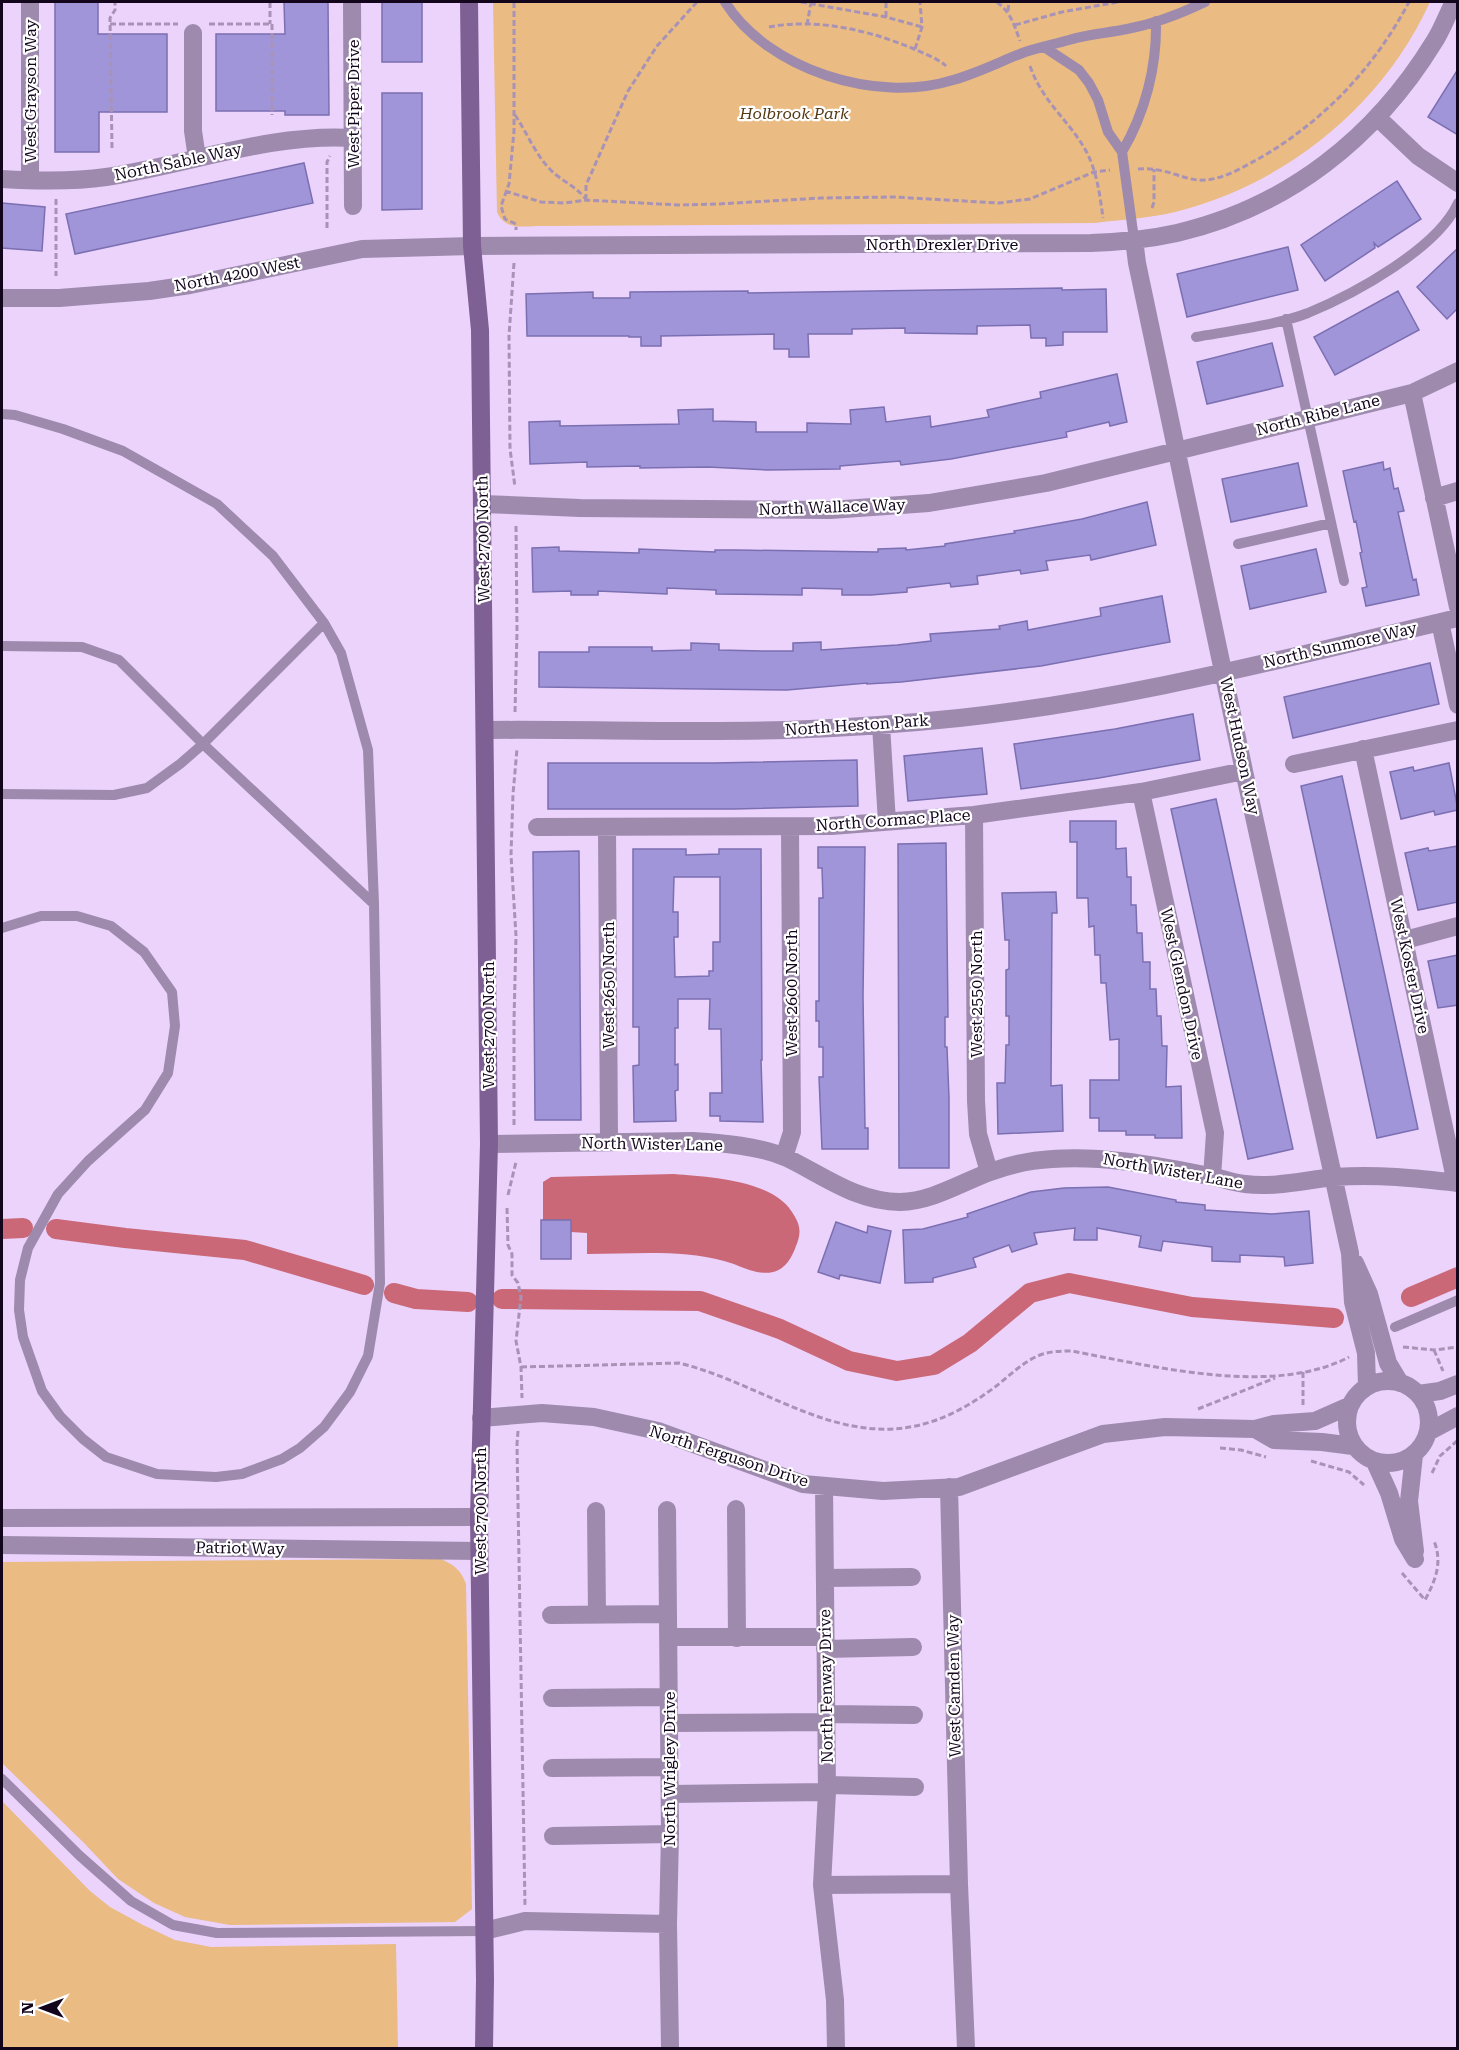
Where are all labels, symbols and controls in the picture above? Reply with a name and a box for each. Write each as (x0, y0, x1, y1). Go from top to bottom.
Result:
street label: West Grayson Way (21, 19, 40, 163)
street label: West Piper Drive (344, 39, 363, 169)
park label: Holbrook Park (738, 104, 849, 123)
street label: North Sable Way (113, 139, 244, 185)
street label: North Drexler Drive (866, 235, 1018, 254)
street label: North 4200 West (173, 253, 301, 295)
street label: North Ribe Lane (1254, 390, 1382, 440)
street label: West 2700 North (472, 475, 494, 603)
street label: North Wallace Way (758, 495, 906, 519)
street label: North Sunmore Way (1261, 618, 1419, 672)
street label: West Hudson Way (1216, 675, 1264, 817)
street label: North Heston Park (784, 710, 930, 740)
street label: North Cormac Place (815, 805, 971, 835)
street label: West Koster Drive (1386, 897, 1434, 1036)
street label: West Glendon Drive (1157, 906, 1207, 1062)
street label: West 2650 North (599, 921, 618, 1049)
street label: West 2600 North (782, 929, 801, 1057)
street label: West 2550 North (967, 930, 986, 1058)
street label: West 2700 North (479, 961, 498, 1089)
street label: North Wister Lane (581, 1133, 723, 1155)
street label: North Wister Lane (1102, 1149, 1245, 1193)
street label: North Ferguson Drive (647, 1421, 811, 1491)
street label: West 2700 North (471, 1447, 490, 1575)
street label: Patriot Way (195, 1538, 285, 1558)
street label: North Fenway Drive (815, 1609, 837, 1763)
street label: West Camden Way (943, 1614, 965, 1758)
street label: North Wrigley Drive (660, 1691, 679, 1847)
north arrow (12, 1978, 72, 2038)
text: N (18, 2002, 37, 2014)

